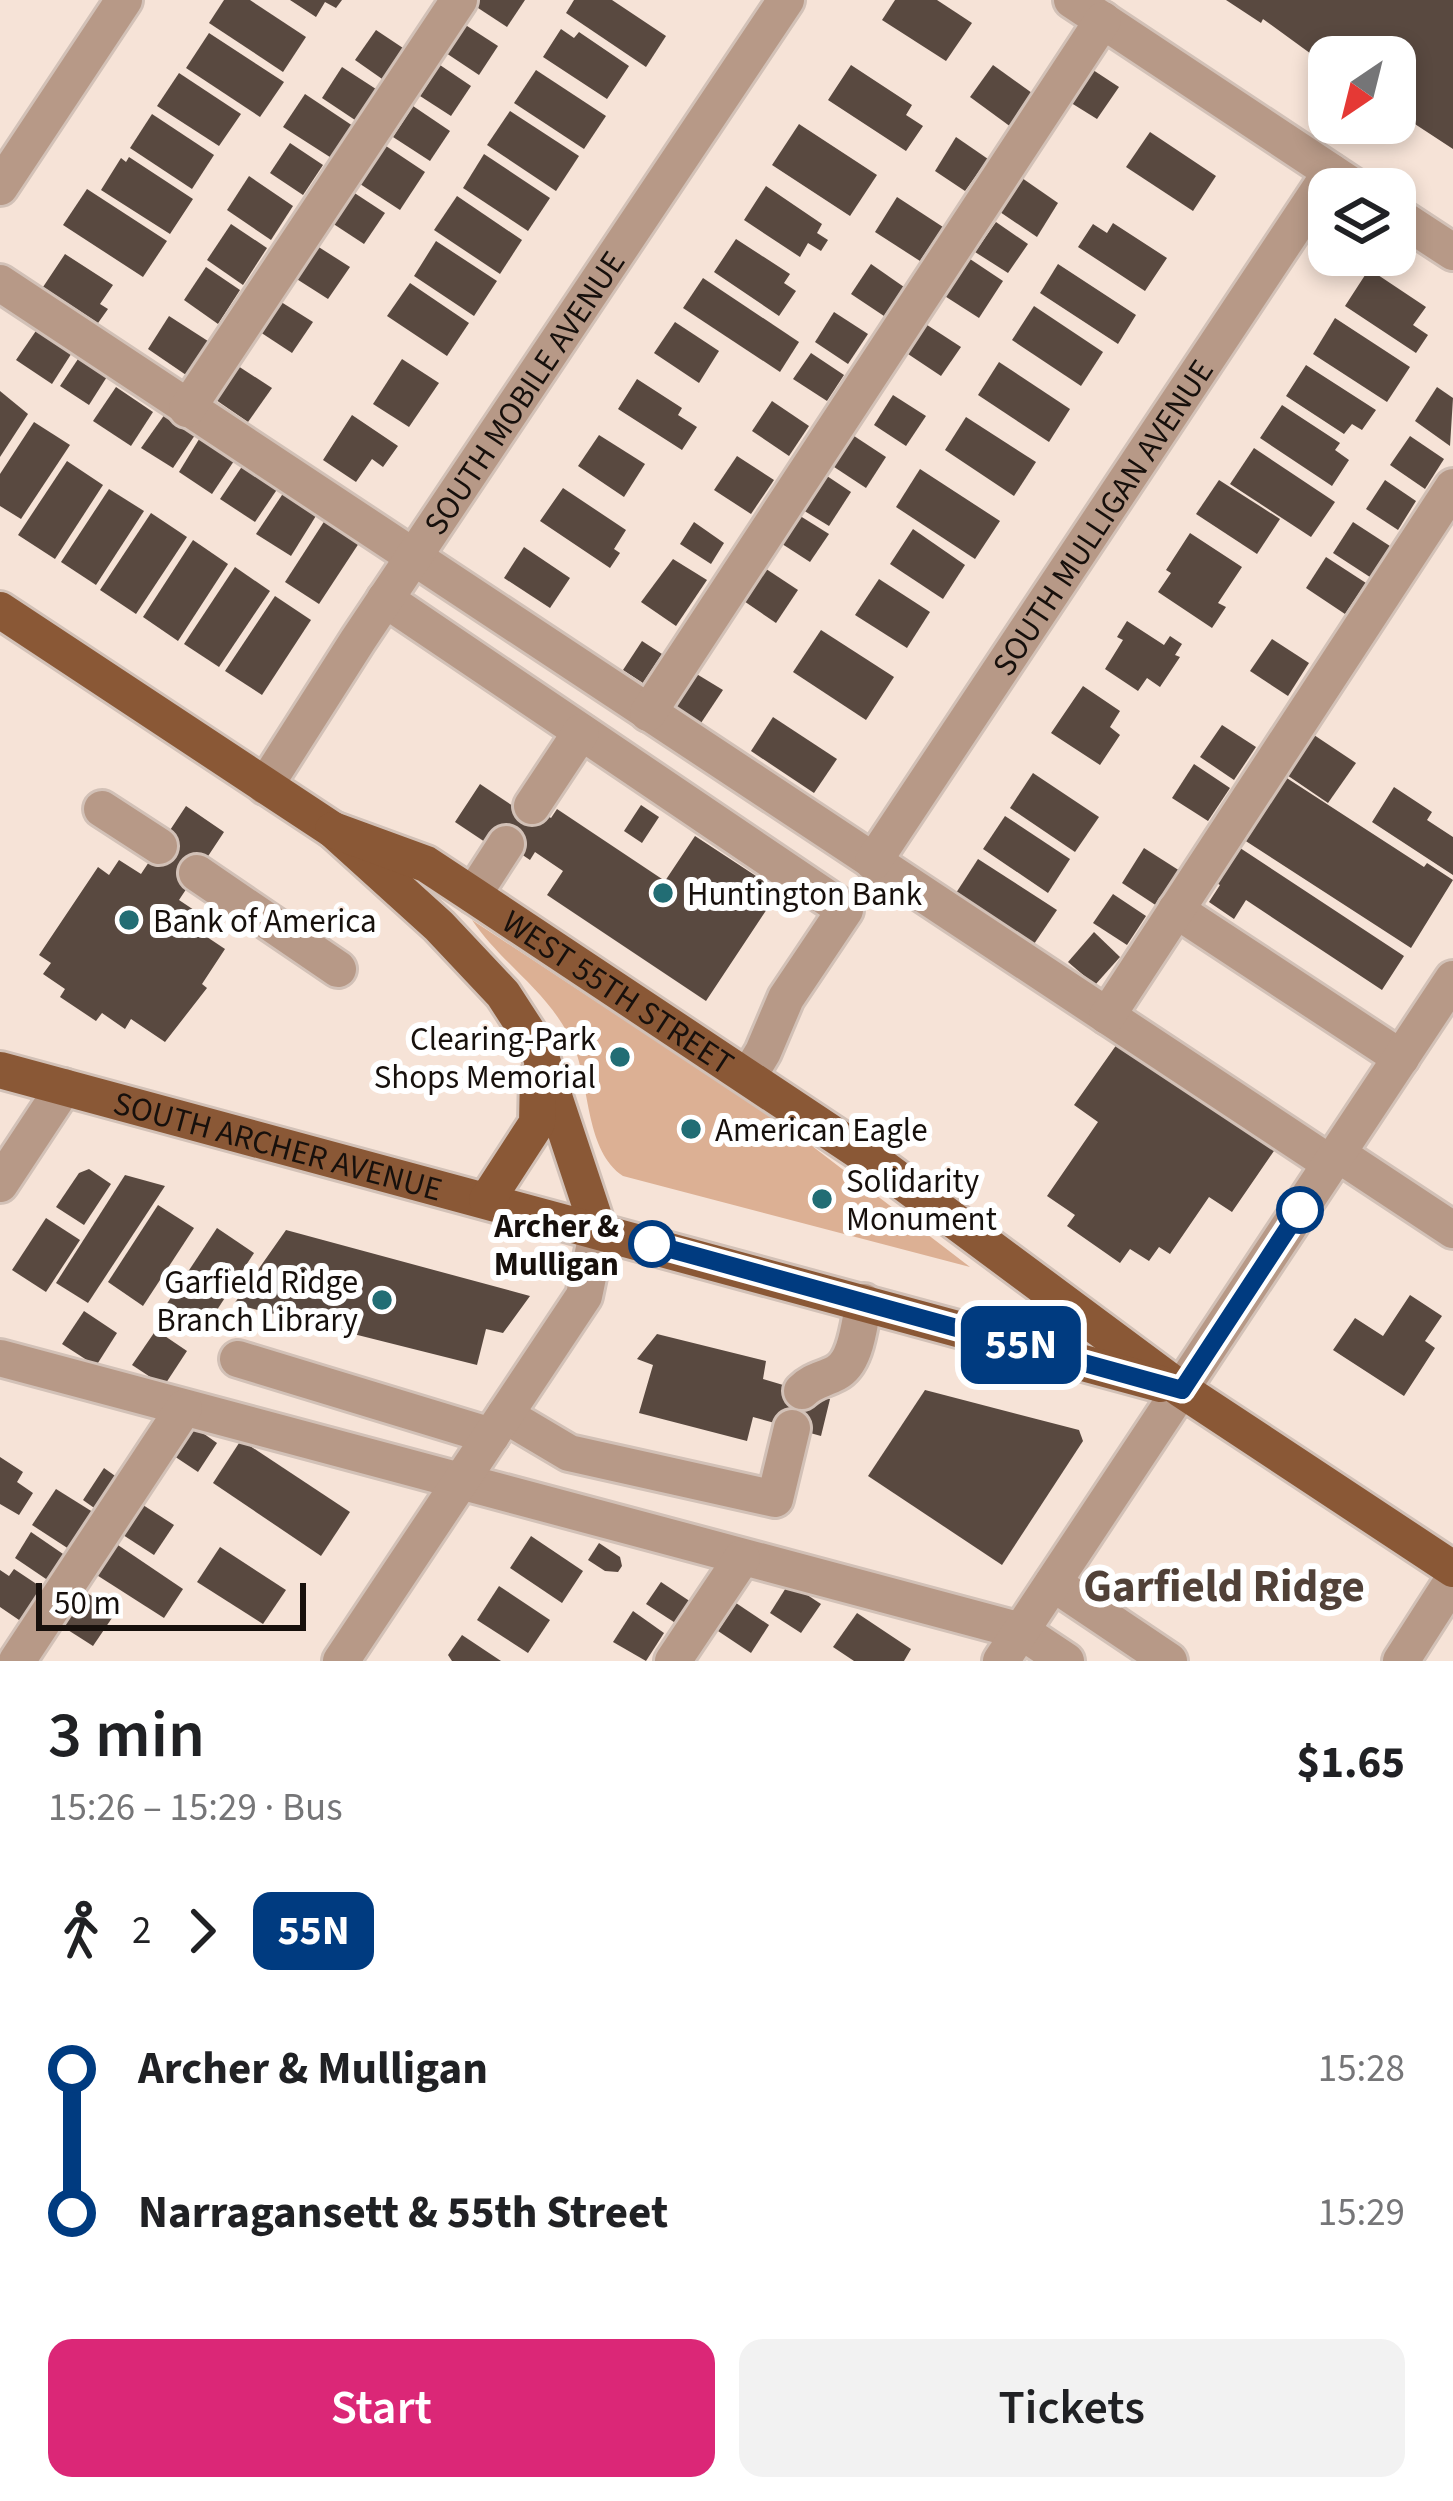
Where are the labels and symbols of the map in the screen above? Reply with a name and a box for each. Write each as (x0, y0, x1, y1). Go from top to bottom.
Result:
north arrow (1308, 36, 1416, 144)
street label: SOUTH MOBILE AVENUE (413, 242, 637, 545)
street label: SOUTH MULLIGAN AVENUE (981, 350, 1225, 685)
place label: Huntington Bank (687, 871, 923, 918)
marker: Huntington Bank (650, 880, 676, 906)
place label: Bank of America (153, 898, 377, 945)
street label: WEST 55TH STREET (493, 899, 743, 1087)
marker: Bank of America (116, 907, 142, 933)
place label: Clearing-Park Shops Memorial (374, 1016, 597, 1101)
marker: Clearing-Park Shops Memorial (607, 1044, 633, 1070)
street label: SOUTH ARCHER AVENUE (108, 1080, 447, 1214)
place label: American Eagle (715, 1107, 928, 1154)
marker: American Eagle (678, 1116, 704, 1142)
place label: Solidarity Monument (846, 1158, 997, 1243)
marker: Solidarity Monument (809, 1186, 835, 1212)
unlabelled marker (1278, 1188, 1322, 1232)
place label: Archer & Mulligan (493, 1203, 619, 1288)
marker: Archer & Mulligan (630, 1222, 674, 1266)
place label: Garfield Ridge Branch Library (156, 1259, 359, 1344)
marker: Garfield Ridge Branch Library (369, 1287, 395, 1313)
line badge: 55N (952, 1306, 1090, 1384)
district label: Garfield Ridge (1083, 1555, 1365, 1619)
scale bar (36, 1577, 306, 1630)

